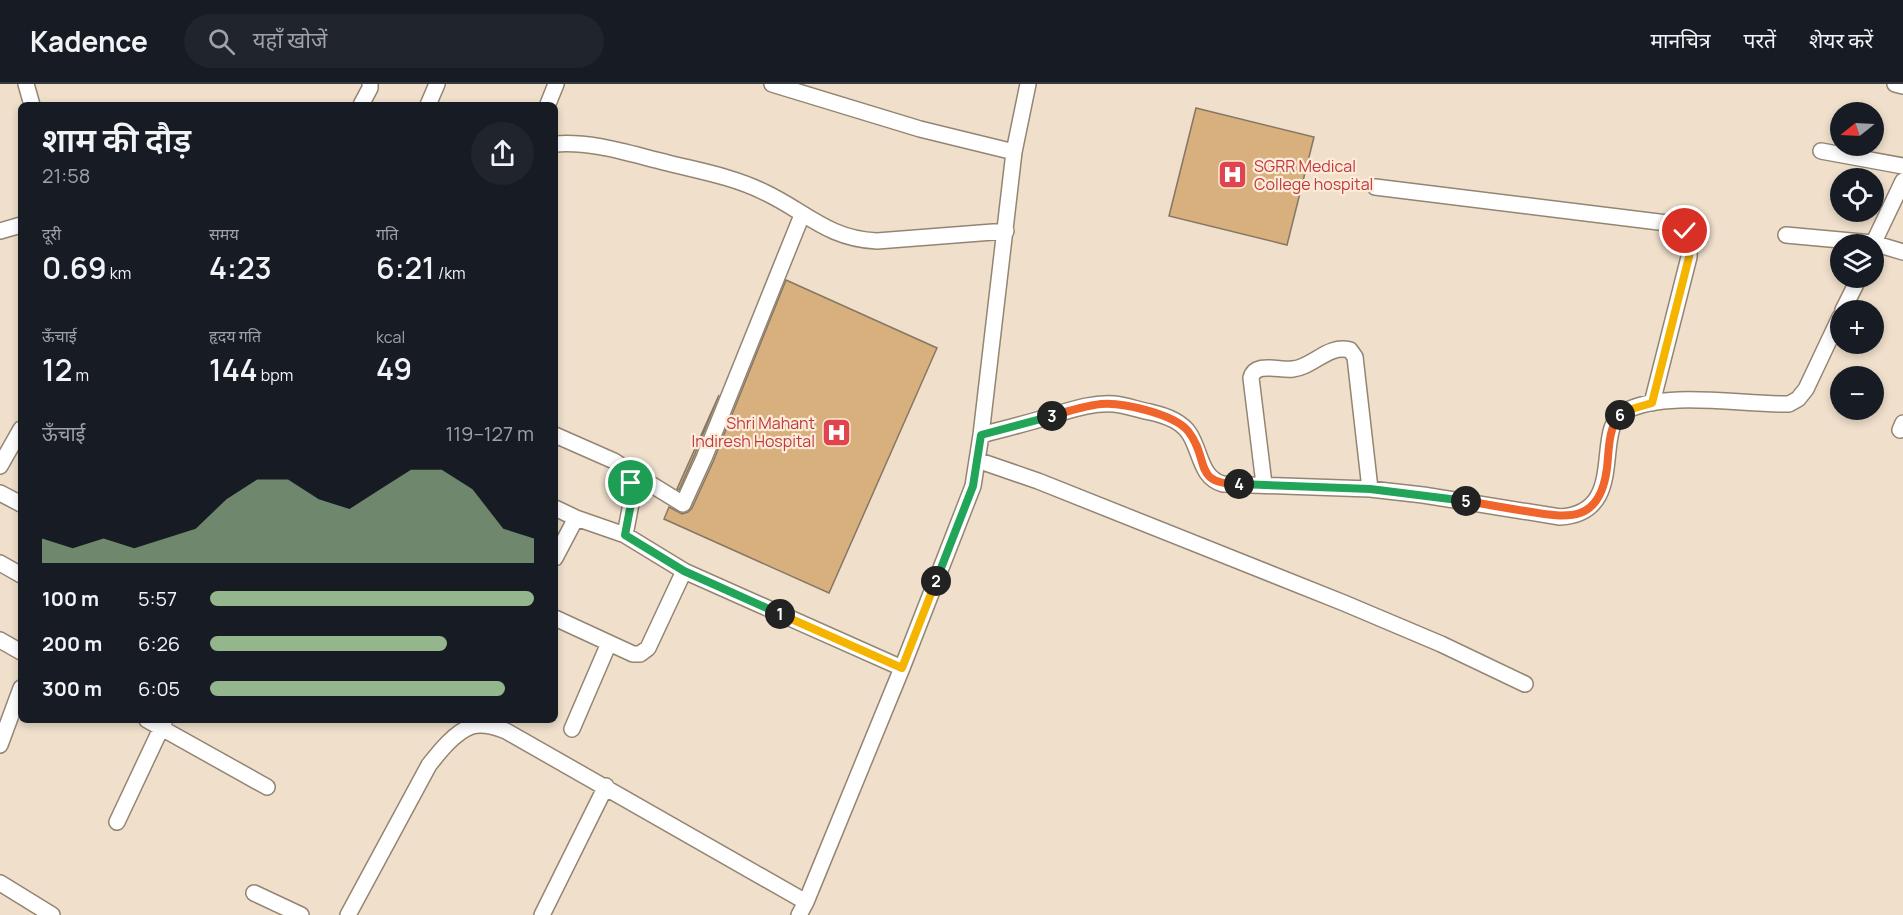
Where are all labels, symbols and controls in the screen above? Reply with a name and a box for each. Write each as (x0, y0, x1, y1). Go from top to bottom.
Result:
search box (184, 14, 604, 68)
text: Kadence (30, 22, 148, 60)
icon: search (205, 25, 238, 58)
text: यहाँ खोजें (253, 25, 327, 55)
text: मानचित्र (1651, 26, 1711, 54)
text: परतें (1744, 26, 1776, 54)
text: शेयर करें (1809, 26, 1873, 54)
north arrow (1830, 102, 1884, 156)
map controls (1830, 102, 1884, 420)
text: शाम की दौड़ (42, 117, 191, 162)
button: share (471, 122, 534, 185)
place label: SGRR Medical College hospital (1254, 155, 1373, 195)
hospital icon: SGRR Medical College hospital (1217, 159, 1249, 191)
text: 21:58 (42, 162, 90, 189)
button: locate (1830, 168, 1884, 222)
pin (1659, 205, 1710, 256)
icon: check (1668, 214, 1701, 247)
text: दूरी (42, 223, 61, 245)
text: समय (209, 223, 239, 245)
text: गति (376, 223, 398, 245)
button: layers (1830, 234, 1884, 288)
text: 0.69 (42, 247, 107, 288)
text: 4:23 (209, 247, 272, 288)
text: 6:21 (376, 247, 435, 288)
text: km (107, 262, 131, 284)
text: /km (435, 262, 466, 284)
button: + (1830, 300, 1884, 354)
text: ऊँचाई (42, 325, 77, 347)
text: हृदय गति (209, 325, 261, 347)
text: kcal (376, 326, 405, 348)
text: 49 (376, 348, 412, 389)
text: 12 (42, 349, 72, 390)
text: 144 (209, 349, 258, 390)
text: m (72, 364, 89, 386)
text: bpm (258, 364, 293, 386)
button: − (1830, 366, 1884, 420)
pin: 6 (1605, 400, 1635, 430)
pin: 3 (1037, 401, 1067, 431)
text: 6 (1615, 404, 1625, 426)
text: 3 (1047, 405, 1057, 427)
place label: Shri Mahant Indiresh Hospital (692, 412, 815, 452)
hospital icon: Shri Mahant Indiresh Hospital (820, 416, 852, 448)
text: ऊँचाई (42, 420, 85, 447)
text: 119–127 m (445, 420, 534, 447)
pin (605, 457, 656, 508)
icon: arrive (614, 466, 647, 499)
pin: 4 (1224, 469, 1254, 499)
text: 4 (1234, 473, 1244, 495)
pin: 5 (1451, 486, 1481, 516)
text: 5 (1461, 490, 1471, 512)
pin: 2 (921, 566, 951, 596)
text: 2 (931, 570, 941, 592)
text: 100 m (42, 585, 99, 612)
text: 5:57 (138, 585, 177, 612)
pin: 1 (765, 599, 795, 629)
text: 1 (776, 603, 784, 625)
text: 200 m (42, 630, 102, 657)
text: 6:26 (138, 630, 180, 657)
text: 300 m (42, 675, 102, 702)
text: 6:05 (138, 675, 180, 702)

